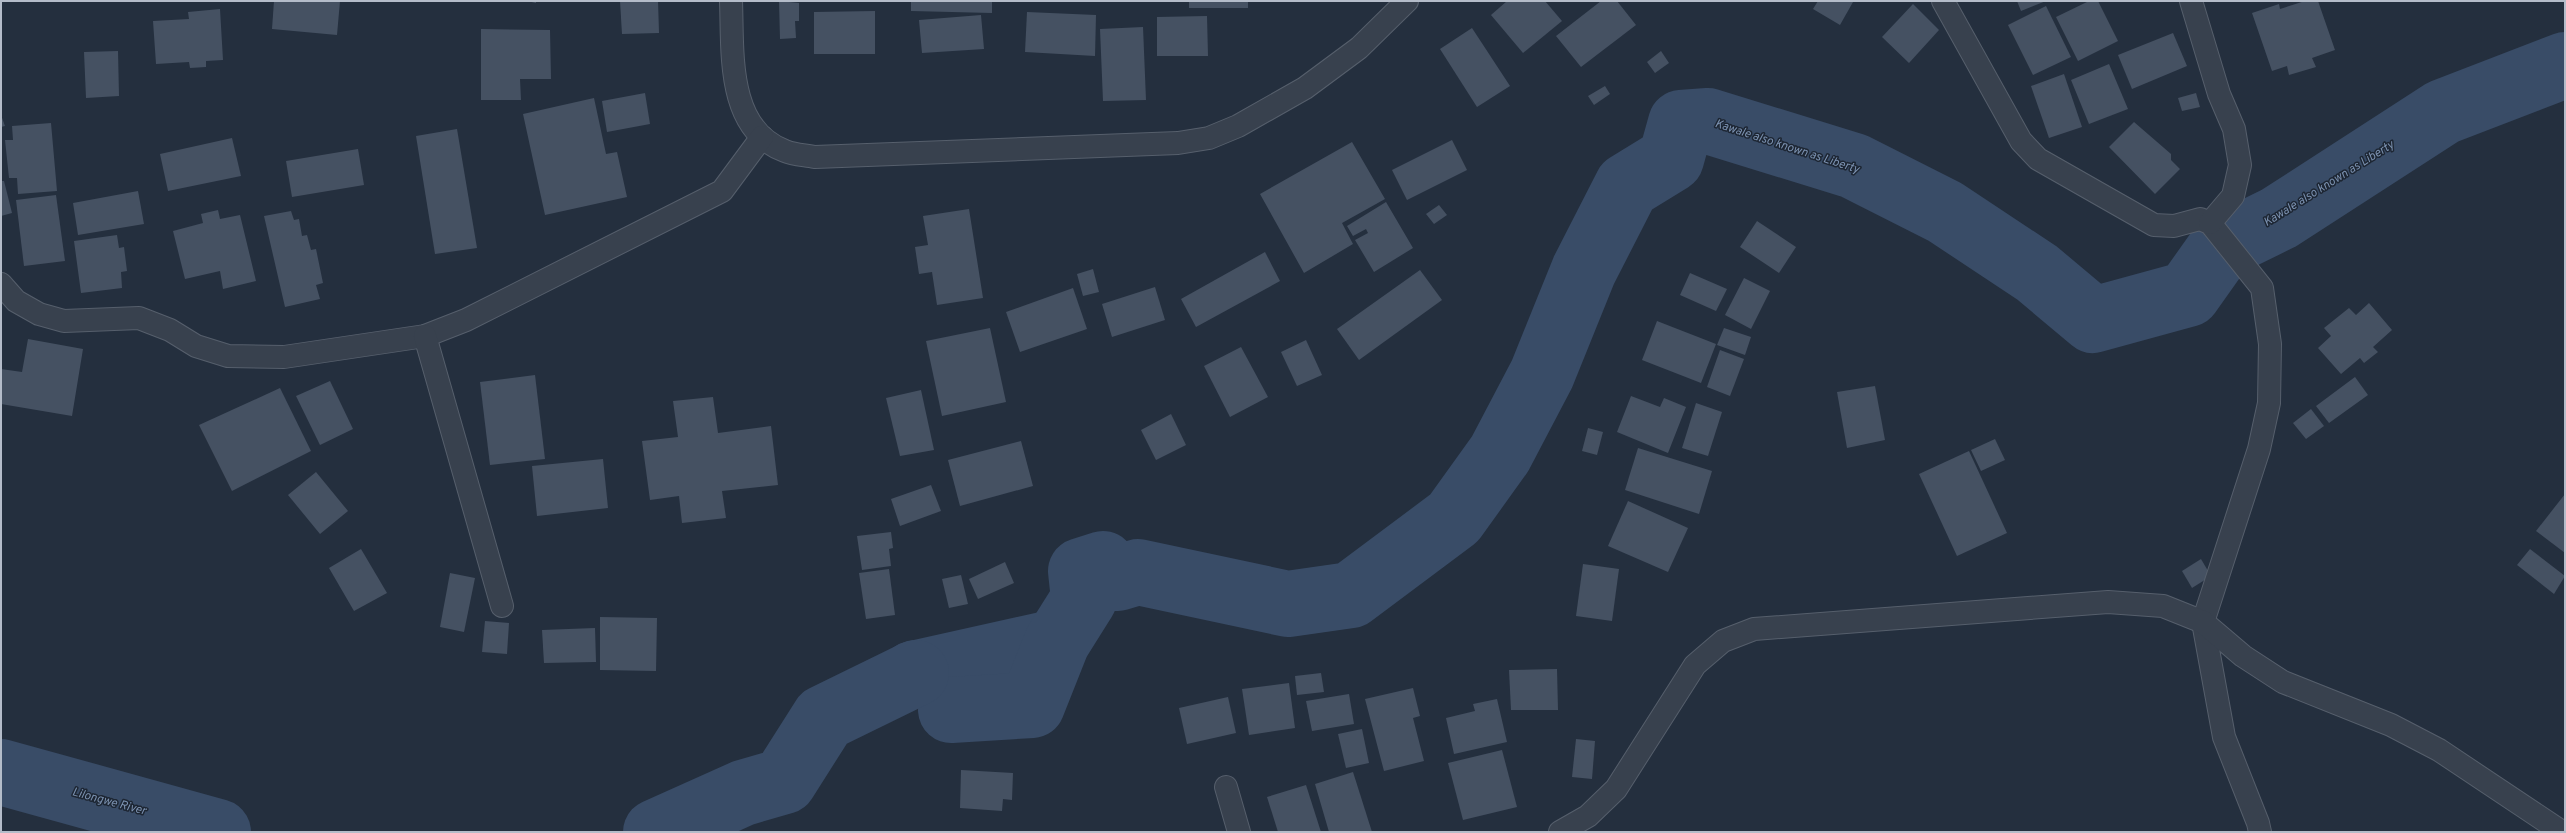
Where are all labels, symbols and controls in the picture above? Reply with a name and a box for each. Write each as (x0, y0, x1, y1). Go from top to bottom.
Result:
water label: Kawale also known as Liberty (1713, 116, 1862, 178)
water label: Kawale also known as Liberty (2261, 137, 2398, 231)
water label: Lilongwe River (70, 784, 149, 820)

